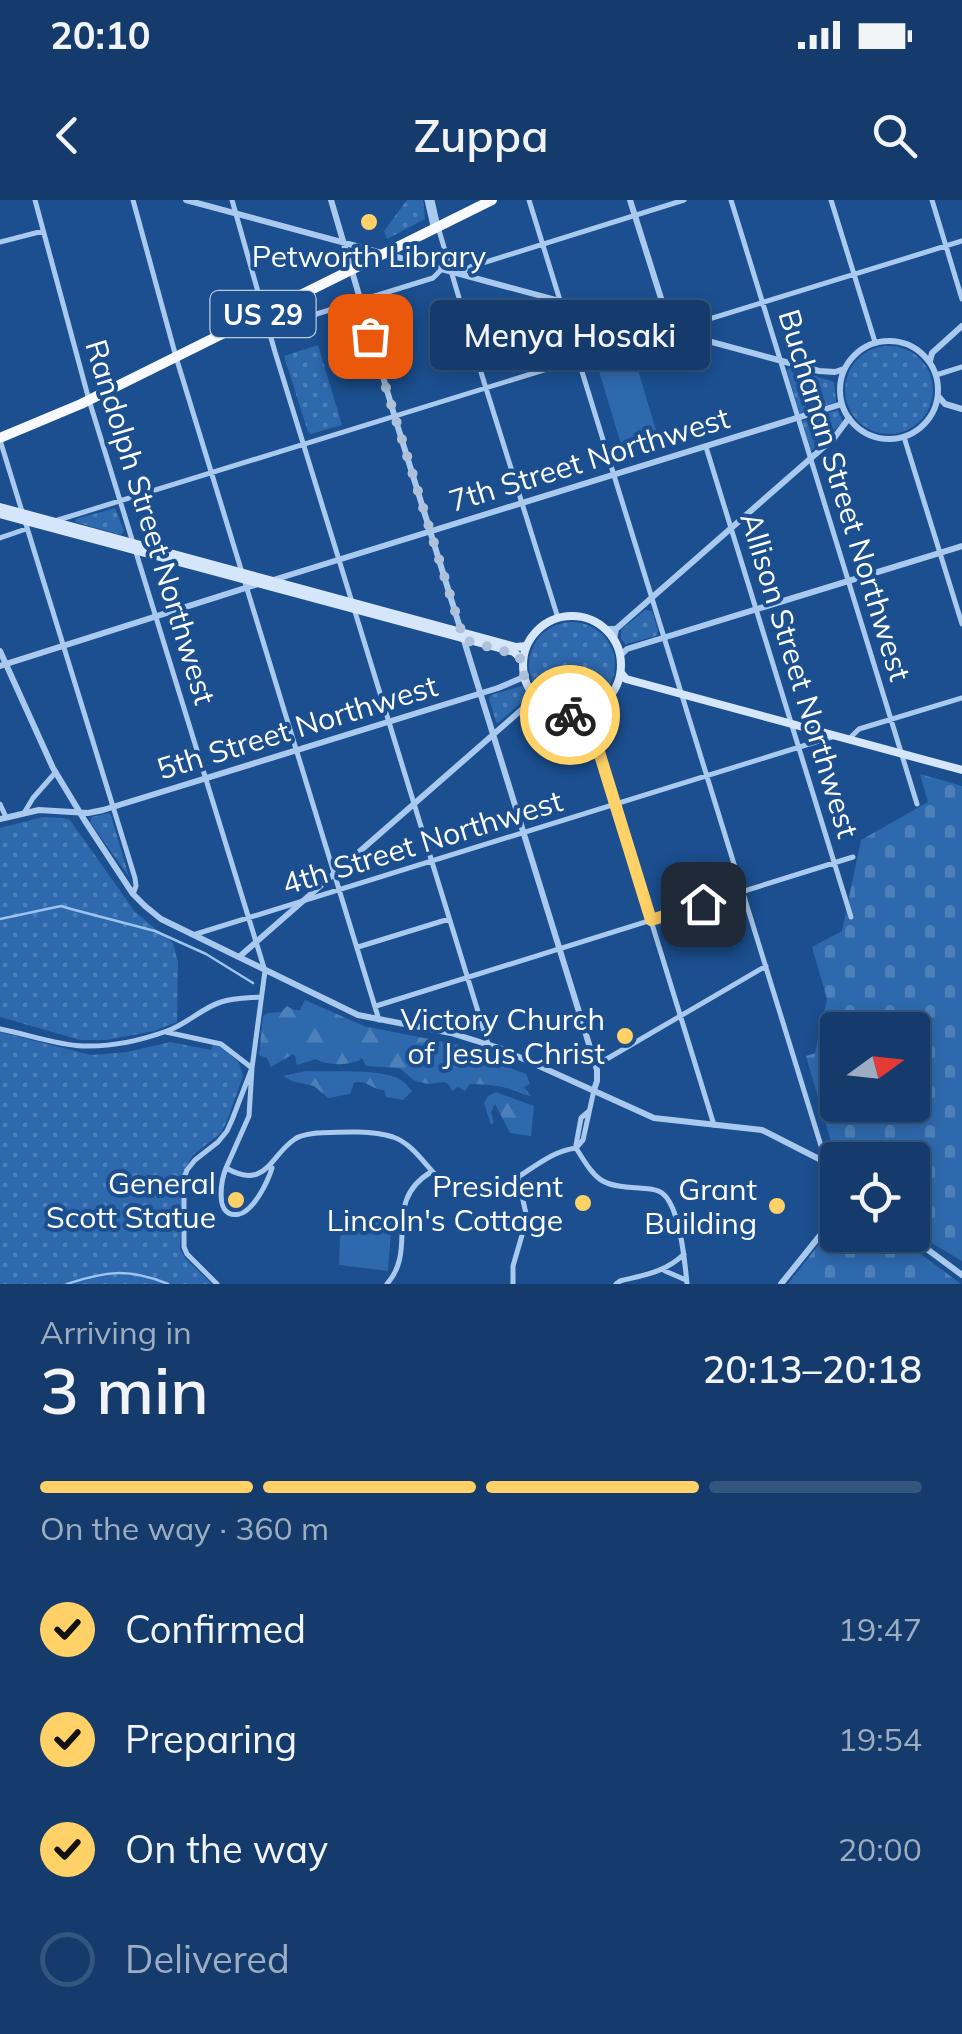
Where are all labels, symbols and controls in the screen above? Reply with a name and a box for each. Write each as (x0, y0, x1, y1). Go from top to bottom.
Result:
text: 20:10 (50, 11, 151, 59)
text: Zuppa (413, 107, 549, 163)
icon: back (40, 108, 95, 163)
icon: search (867, 108, 922, 163)
marker: Petworth Library (358, 211, 380, 233)
place label: Petworth Library (252, 237, 486, 275)
road number: US 29 (210, 291, 316, 337)
pin (328, 294, 413, 379)
callout: Menya Hosaki (430, 301, 710, 371)
street label: Buchanan Street Northwest (770, 305, 920, 685)
icon: bag (343, 309, 398, 364)
text: Menya Hosaki (464, 315, 676, 355)
street label: Randolph Street Northwest (77, 335, 225, 709)
street label: 7th Street Northwest (444, 398, 734, 520)
street label: Allison Street Northwest (732, 508, 868, 842)
courier (520, 665, 620, 765)
street label: 5th Street Northwest (152, 666, 442, 788)
icon: bike (543, 688, 598, 743)
street label: 4th Street Northwest (277, 781, 567, 903)
pin (661, 862, 746, 947)
icon: home (676, 877, 731, 932)
place label: Victory Church of Jesus Christ (400, 1000, 605, 1072)
north arrow (820, 1012, 930, 1122)
map controls (820, 1012, 930, 1252)
marker: Victory Church of Jesus Christ (614, 1025, 636, 1047)
button: locate (820, 1142, 930, 1252)
place label: General Scott Statue (46, 1164, 216, 1236)
place label: President Lincoln's Cottage (327, 1167, 563, 1239)
place label: Grant Building (644, 1170, 757, 1242)
marker: General Scott Statue (225, 1189, 247, 1211)
marker: President Lincoln's Cottage (572, 1192, 594, 1214)
marker: Grant Building (766, 1195, 788, 1217)
text: Arriving in (40, 1312, 192, 1352)
text: 20:13–20:18 (702, 1345, 922, 1393)
text: 3 min (40, 1349, 209, 1430)
text: On the way · 360 m (40, 1508, 329, 1548)
icon: check (40, 1602, 95, 1657)
text: Confirmed (125, 1605, 306, 1653)
text: 19:47 (838, 1609, 922, 1649)
icon: check (40, 1712, 95, 1767)
text: Preparing (125, 1715, 297, 1763)
text: 19:54 (838, 1719, 922, 1759)
icon: check (40, 1822, 95, 1877)
text: On the way (125, 1825, 328, 1873)
text: 20:00 (838, 1829, 922, 1869)
text: Delivered (125, 1935, 290, 1983)

